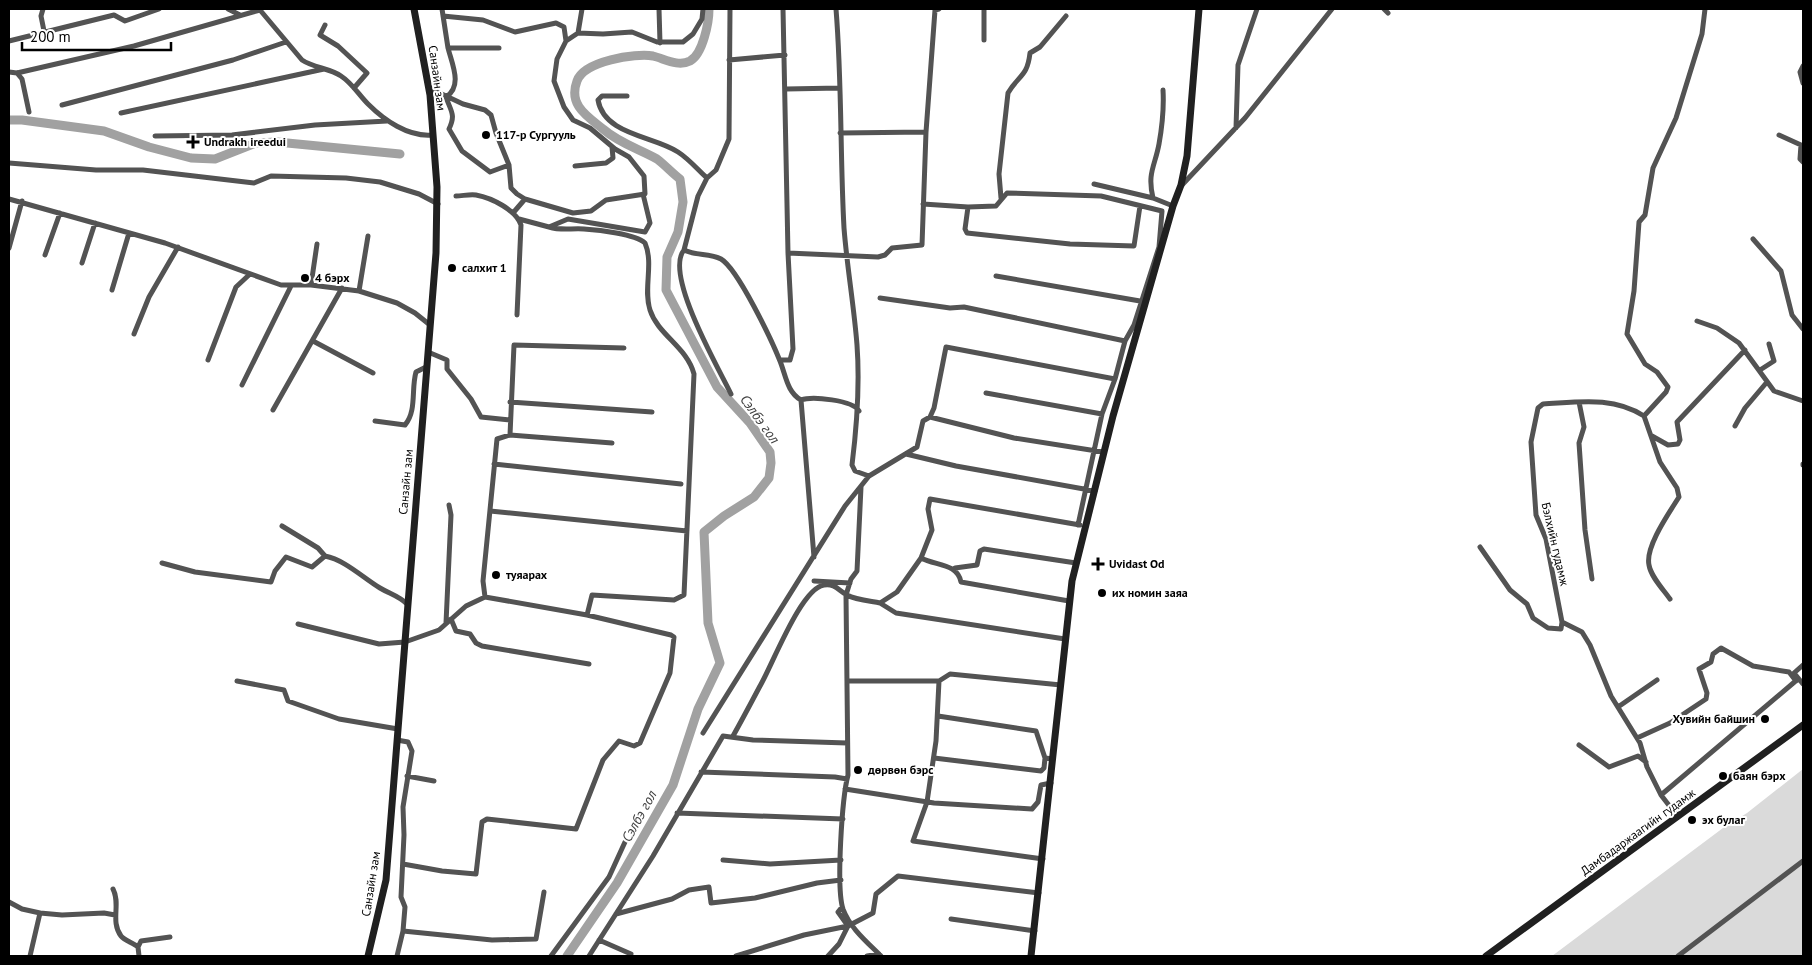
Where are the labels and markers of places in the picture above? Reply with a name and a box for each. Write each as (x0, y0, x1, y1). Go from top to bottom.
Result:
place label: 117-р Сургууль (496, 127, 576, 142)
marker: 117-р Сургууль (480, 129, 492, 141)
place label: Undrakh ireedui (204, 134, 286, 149)
marker: Undrakh ireedui (186, 135, 200, 149)
place label: салхит 1 (462, 260, 507, 275)
marker: салхит 1 (446, 262, 458, 274)
place label: 4 бэрх (315, 270, 350, 285)
marker: 4 бэрх (299, 272, 311, 284)
place label: Uvidast Od (1109, 556, 1165, 571)
marker: Uvidast Od (1091, 557, 1105, 571)
place label: туяарах (506, 567, 548, 582)
marker: туяарах (490, 569, 502, 581)
place label: их номин заяа (1112, 585, 1188, 600)
marker: их номин заяа (1096, 587, 1108, 599)
place label: Хувийн байшин (1672, 711, 1755, 726)
marker: Хувийн байшин (1759, 713, 1771, 725)
place label: дөрвөн бэрс (867, 762, 933, 777)
marker: дөрвөн бэрс (852, 764, 864, 776)
place label: баян бэрх (1733, 768, 1786, 783)
marker: баян бэрх (1717, 770, 1729, 782)
place label: эх булаг (1702, 812, 1745, 827)
marker: эх булаг (1686, 814, 1698, 826)

